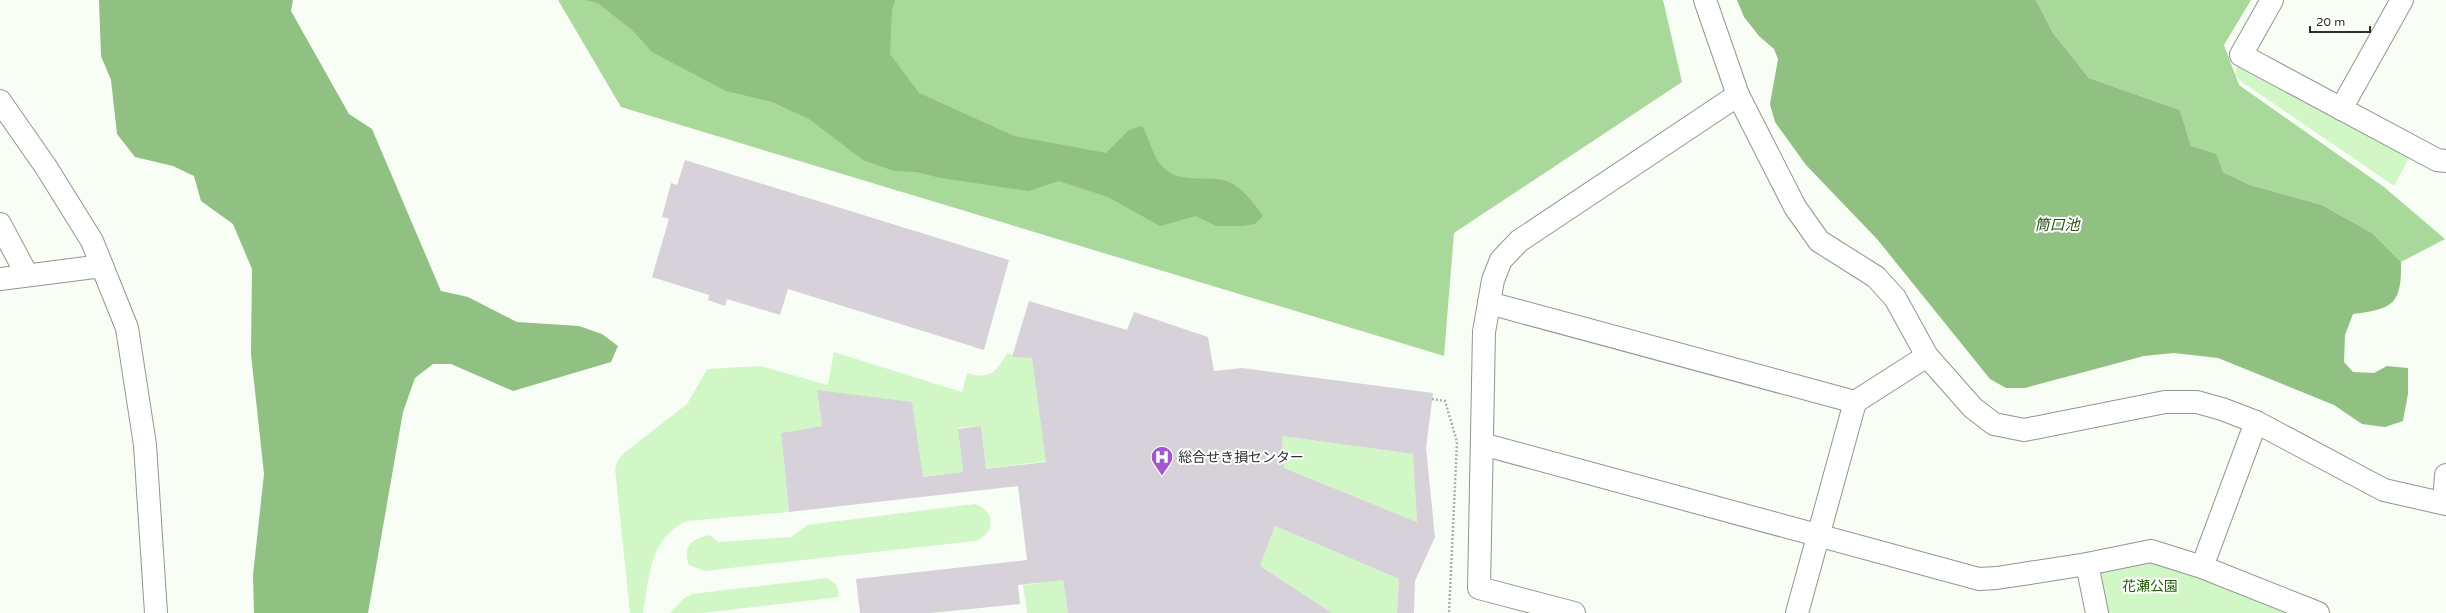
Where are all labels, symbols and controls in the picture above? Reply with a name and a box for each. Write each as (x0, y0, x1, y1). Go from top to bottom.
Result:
scale bar (2310, 8, 2370, 34)
text: 20 m (2316, 15, 2345, 29)
water label: 筒口池 (2034, 216, 2081, 234)
hospital icon: 総合せき損センター (1149, 444, 1175, 477)
place label: 総合せき損センター (1178, 449, 1304, 466)
park label: 花瀬公園 (2122, 578, 2178, 595)

